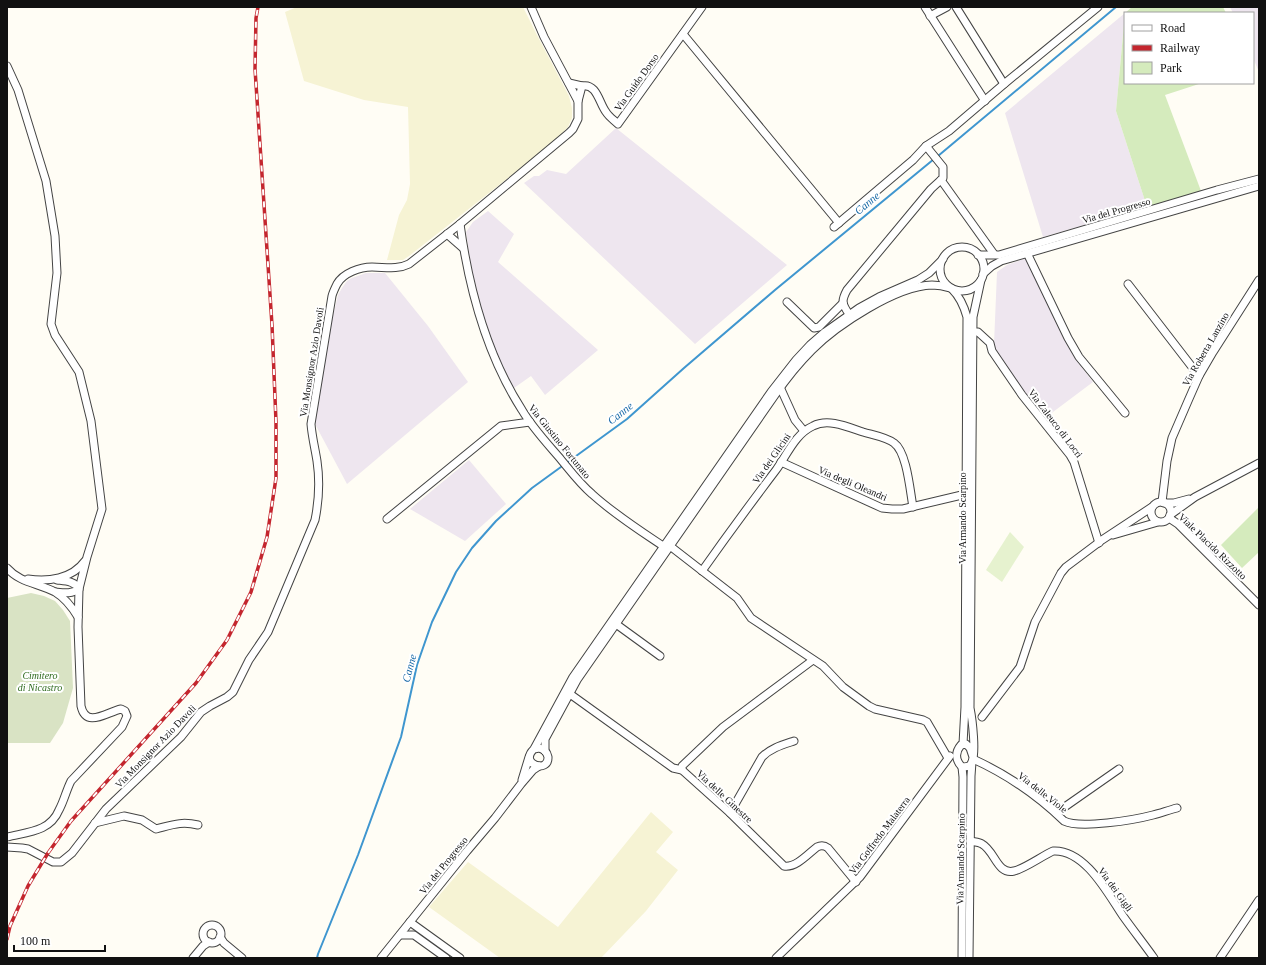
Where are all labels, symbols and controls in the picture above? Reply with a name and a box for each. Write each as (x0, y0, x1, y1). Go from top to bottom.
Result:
legend (1124, 12, 1254, 84)
text: Road (1160, 21, 1185, 35)
text: Railway (1160, 41, 1200, 55)
street label: Via Guido Dorso (612, 51, 661, 113)
text: Park (1160, 61, 1182, 75)
water label: Canne (852, 189, 882, 217)
street label: Via del Progresso (1081, 195, 1152, 225)
street label: Via Monsignor Azio Davoli (297, 306, 326, 418)
street label: Via Roberta Lanzino (1180, 310, 1231, 388)
street label: Via Zaleuco di Locri (1026, 387, 1085, 460)
water label: Canne (605, 399, 635, 427)
street label: Via Giustino Fortunato (526, 402, 593, 481)
street label: Via dei Glicini (750, 431, 793, 486)
street label: Via degli Oleandri (817, 464, 889, 503)
street label: Via Armando Scarpino (957, 472, 968, 564)
street label: Viale Placido Rizzotto (1176, 511, 1249, 582)
water label: Canne (399, 652, 419, 683)
park label: Cimitero di Nicastro (18, 670, 62, 693)
street label: Via Monsignor Azio Davoli (113, 702, 198, 790)
street label: Via delle Ginestre (695, 768, 755, 825)
street label: Via delle Viole (1016, 770, 1070, 815)
street label: Via Goffredo Malaterra (847, 794, 912, 876)
street label: Via Armando Scarpino (954, 813, 967, 905)
street label: Via del Progresso (417, 834, 470, 896)
street label: Via dei Gigli (1096, 865, 1135, 914)
scale bar (14, 927, 105, 953)
text: 100 m (20, 934, 51, 948)

